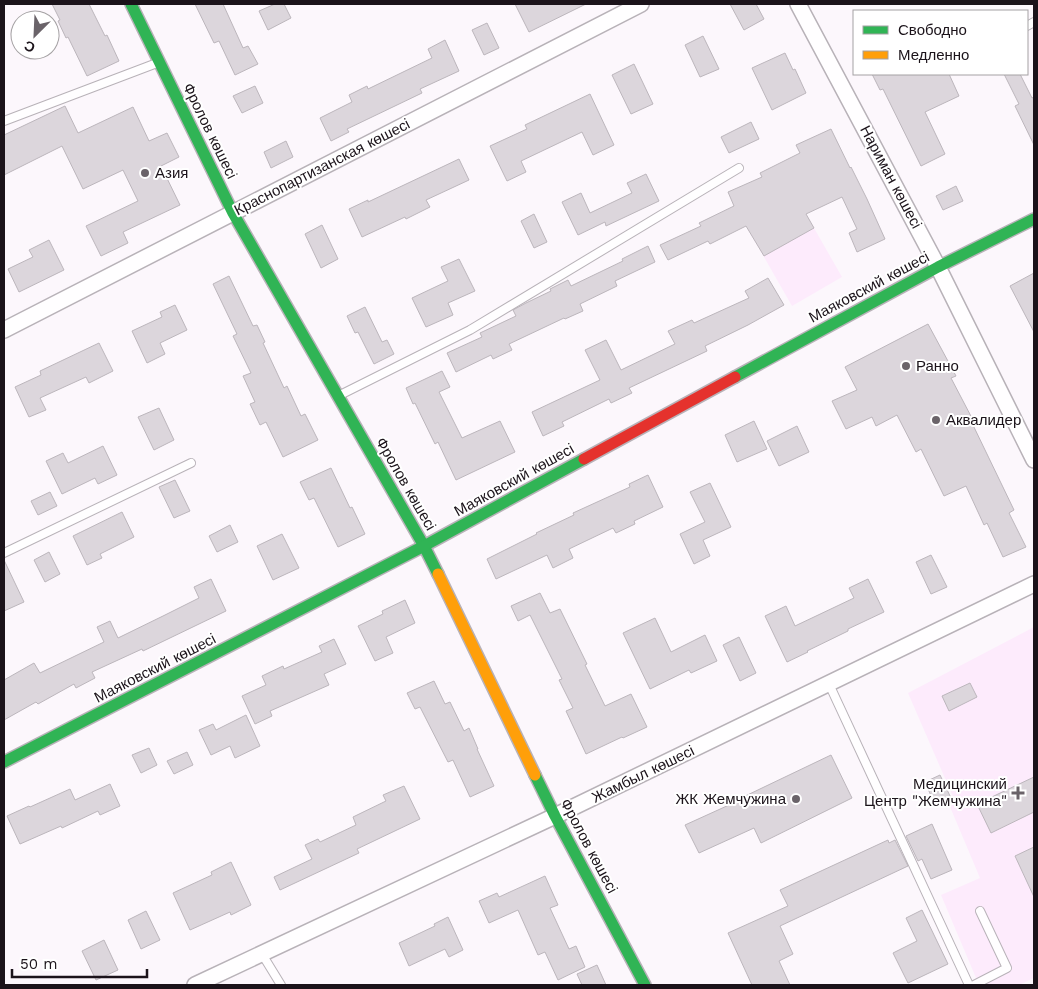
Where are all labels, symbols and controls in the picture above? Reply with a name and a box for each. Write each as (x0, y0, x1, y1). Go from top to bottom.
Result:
north arrow (10, 10, 60, 60)
legend (853, 10, 1028, 75)
text: Свободно (898, 21, 967, 39)
text: С (22, 38, 38, 56)
text: Медленно (898, 46, 969, 64)
street label: Фролов көшесі (179, 80, 241, 182)
street label: Краснопартизанская көшесі (231, 115, 413, 219)
street label: Нариман көшесі (856, 122, 926, 232)
place label: Азия (155, 164, 188, 182)
marker: Азия (139, 167, 151, 179)
street label: Маяковский көшесі (806, 248, 932, 326)
place label: Ранно (916, 357, 959, 375)
marker: Ранно (900, 360, 912, 372)
place label: Аквалидер (946, 411, 1021, 429)
marker: Аквалидер (930, 414, 942, 426)
street label: Фролов көшесі (372, 434, 440, 534)
street label: Маяковский көшесі (451, 440, 577, 520)
street label: Маяковский көшесі (91, 630, 219, 706)
street label: Жамбыл көшесі (589, 741, 697, 807)
place label: Медицинский Центр "Жемчужина" (864, 775, 1007, 810)
marker: Медицинский Центр "Жемчужина" (1011, 786, 1025, 800)
place label: ЖК Жемчужина (675, 790, 787, 808)
marker: ЖК Жемчужина (790, 793, 802, 805)
street label: Фролов көшесі (557, 796, 621, 896)
scale bar (12, 946, 148, 978)
text: 50 m (20, 955, 57, 973)

